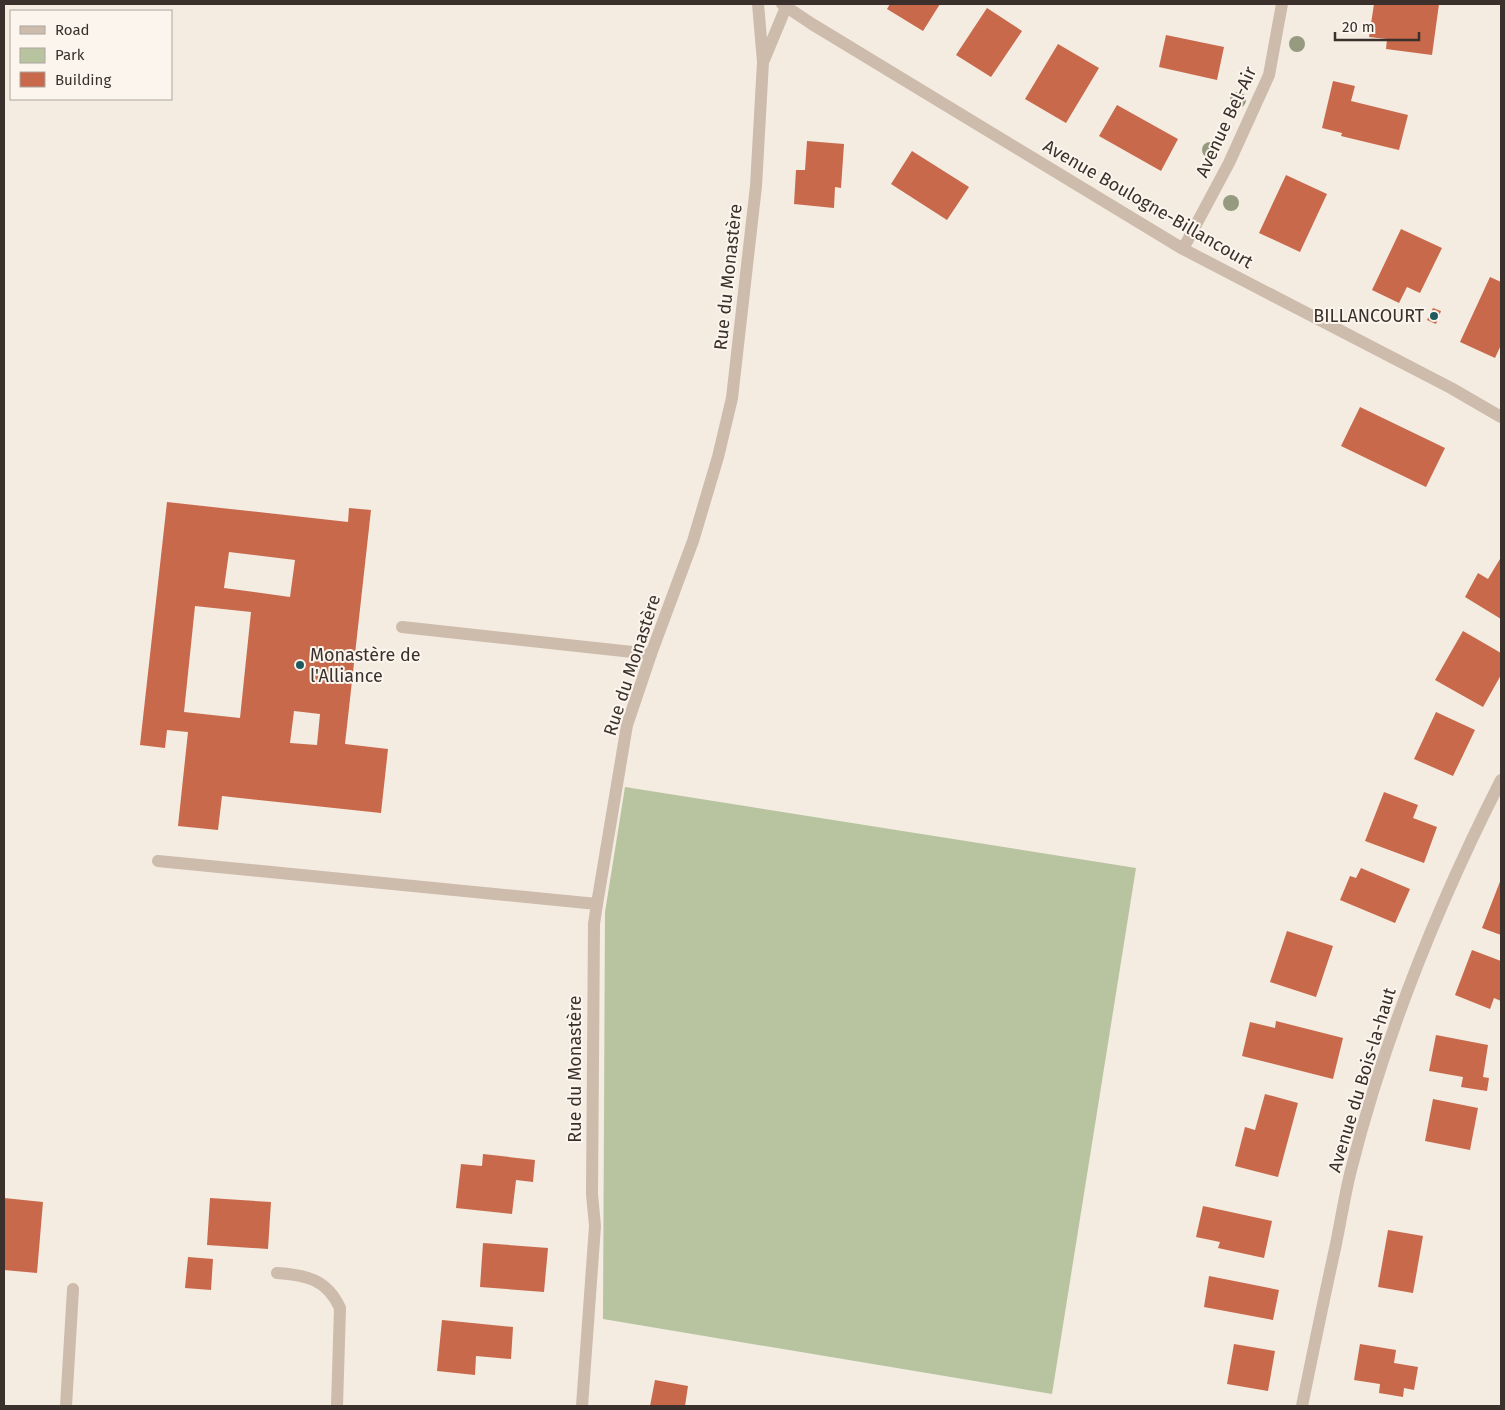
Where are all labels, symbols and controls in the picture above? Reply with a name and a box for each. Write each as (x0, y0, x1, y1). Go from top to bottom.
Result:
legend (10, 10, 172, 100)
scale bar (1335, 10, 1419, 42)
text: 20 m (1342, 18, 1375, 36)
text: Road (55, 21, 90, 39)
text: Park (55, 46, 85, 64)
street label: Avenue Bel-Air (1191, 63, 1261, 181)
text: Building (55, 71, 111, 89)
street label: Avenue Boulogne-Billancourt (1039, 135, 1257, 273)
street label: Rue du Monastère (709, 203, 747, 351)
place label: BILLANCOURT (1313, 305, 1425, 327)
marker: BILLANCOURT (1428, 310, 1440, 322)
street label: Rue du Monastère (599, 592, 665, 738)
place label: Monastère de l'Alliance (310, 644, 421, 687)
marker: Monastère de l'Alliance (294, 659, 306, 671)
street label: Avenue du Bois-la-haut (1323, 985, 1401, 1175)
street label: Rue du Monastère (564, 995, 586, 1143)

